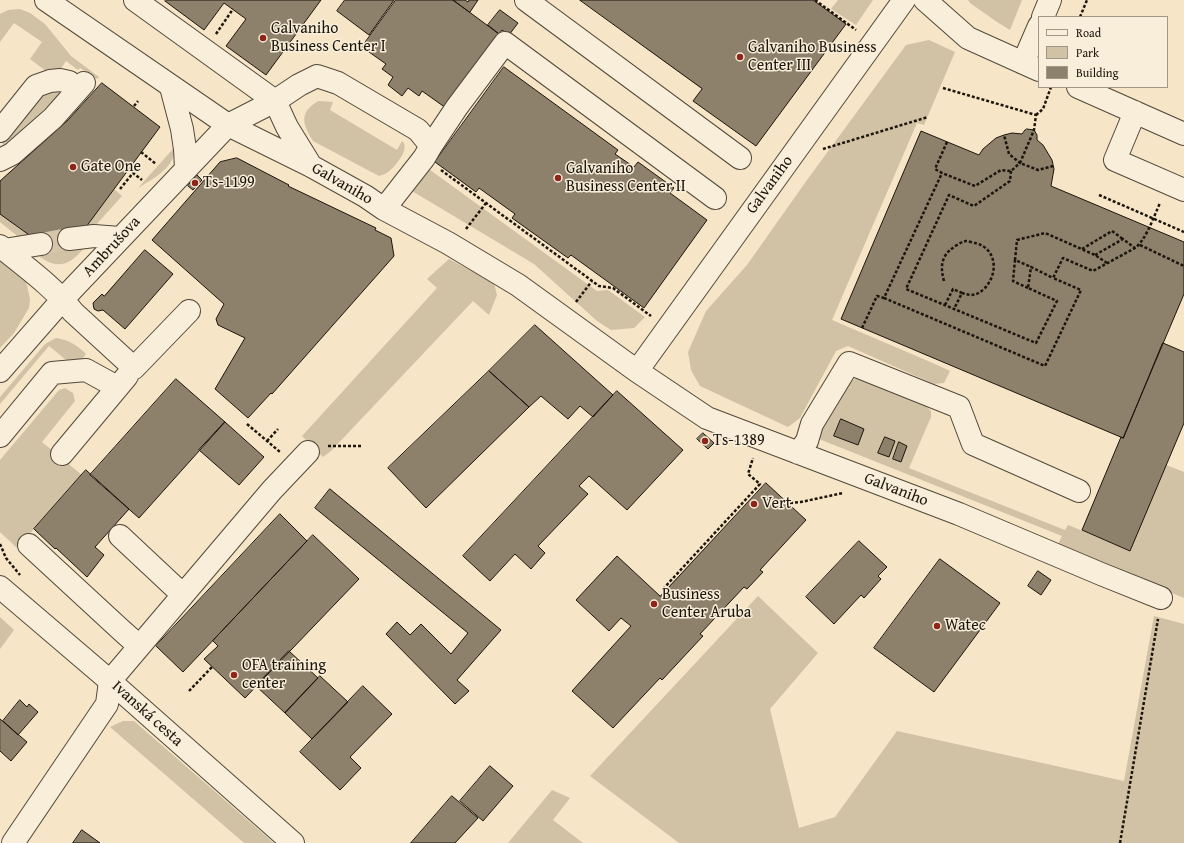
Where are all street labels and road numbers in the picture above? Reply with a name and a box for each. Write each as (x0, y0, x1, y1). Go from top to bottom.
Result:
street label: Galvaniho (742, 152, 798, 218)
street label: Galvaniho (308, 159, 376, 209)
street label: Ambrušova (79, 213, 145, 281)
street label: Galvaniho (861, 469, 931, 511)
street label: Ivanská cesta (108, 677, 186, 751)

